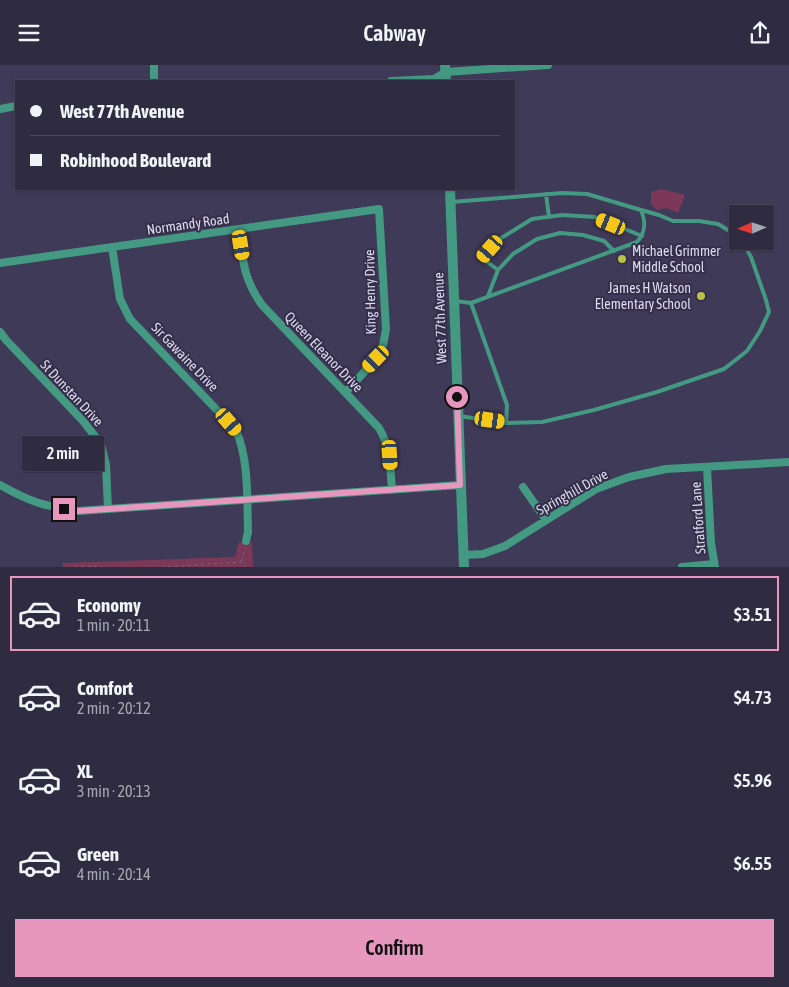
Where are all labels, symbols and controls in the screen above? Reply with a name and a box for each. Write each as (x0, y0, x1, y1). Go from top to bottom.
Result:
icon: menu (15, 19, 43, 47)
icon: share (746, 19, 774, 47)
text: Cabway (363, 20, 426, 46)
text: West 77th Avenue (60, 100, 184, 122)
text: Robinhood Boulevard (60, 149, 211, 171)
north arrow (729, 205, 774, 250)
map controls (729, 205, 774, 250)
street label: Normandy Road (146, 210, 230, 238)
car (594, 211, 627, 237)
car (231, 229, 250, 261)
car (474, 233, 505, 265)
place label: Michael Grimmer Middle School (632, 243, 721, 275)
street label: King Henry Drive (361, 249, 379, 335)
marker: Michael Grimmer Middle School (616, 253, 628, 265)
street label: West 77th Avenue (430, 272, 450, 364)
place label: James H Watson Elementary School (595, 280, 691, 312)
marker: James H Watson Elementary School (695, 290, 707, 302)
street label: Queen Eleanor Drive (282, 309, 366, 395)
street label: Sir Gawaine Drive (148, 319, 222, 395)
car (360, 343, 391, 375)
street label: St Dunstan Drive (37, 357, 107, 429)
route start (446, 386, 468, 408)
car (213, 406, 244, 438)
car (474, 410, 505, 430)
callout: 2 min (23, 437, 105, 471)
car (381, 440, 398, 470)
text: 2 min (47, 444, 79, 462)
street label: Springhill Drive (533, 466, 611, 518)
street label: Stratford Lane (687, 481, 709, 555)
route end (53, 498, 75, 520)
icon: car (17, 591, 62, 636)
text: Economy (77, 594, 141, 616)
text: $3.51 (734, 603, 772, 625)
text: 1 min · 20:11 (77, 616, 151, 634)
icon: car (17, 674, 62, 719)
text: Comfort (77, 677, 133, 699)
text: $4.73 (734, 686, 772, 708)
text: 2 min · 20:12 (77, 699, 151, 717)
icon: car (17, 757, 62, 802)
text: XL (77, 760, 93, 782)
text: $5.96 (734, 769, 772, 791)
text: 3 min · 20:13 (77, 782, 151, 800)
icon: car (17, 840, 62, 885)
text: Green (77, 843, 119, 865)
text: $6.55 (734, 852, 772, 874)
text: 4 min · 20:14 (77, 865, 151, 883)
button: Confirm (15, 919, 774, 977)

